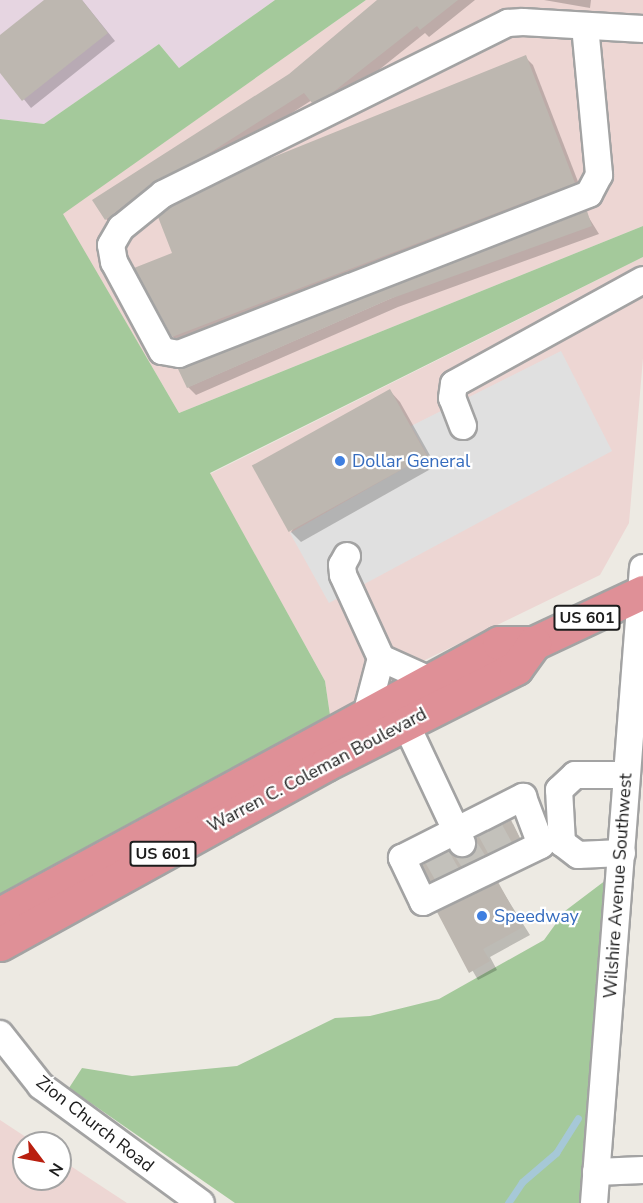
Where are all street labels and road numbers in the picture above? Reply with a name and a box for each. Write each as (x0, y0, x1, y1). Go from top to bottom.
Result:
road number: US 601 (552, 605, 622, 631)
street label: Warren C. Coleman Boulevard (204, 703, 430, 837)
street label: Wilshire Avenue Southwest (599, 773, 637, 999)
road number: US 601 (128, 841, 198, 867)
street label: Zion Church Road (32, 1071, 158, 1177)

